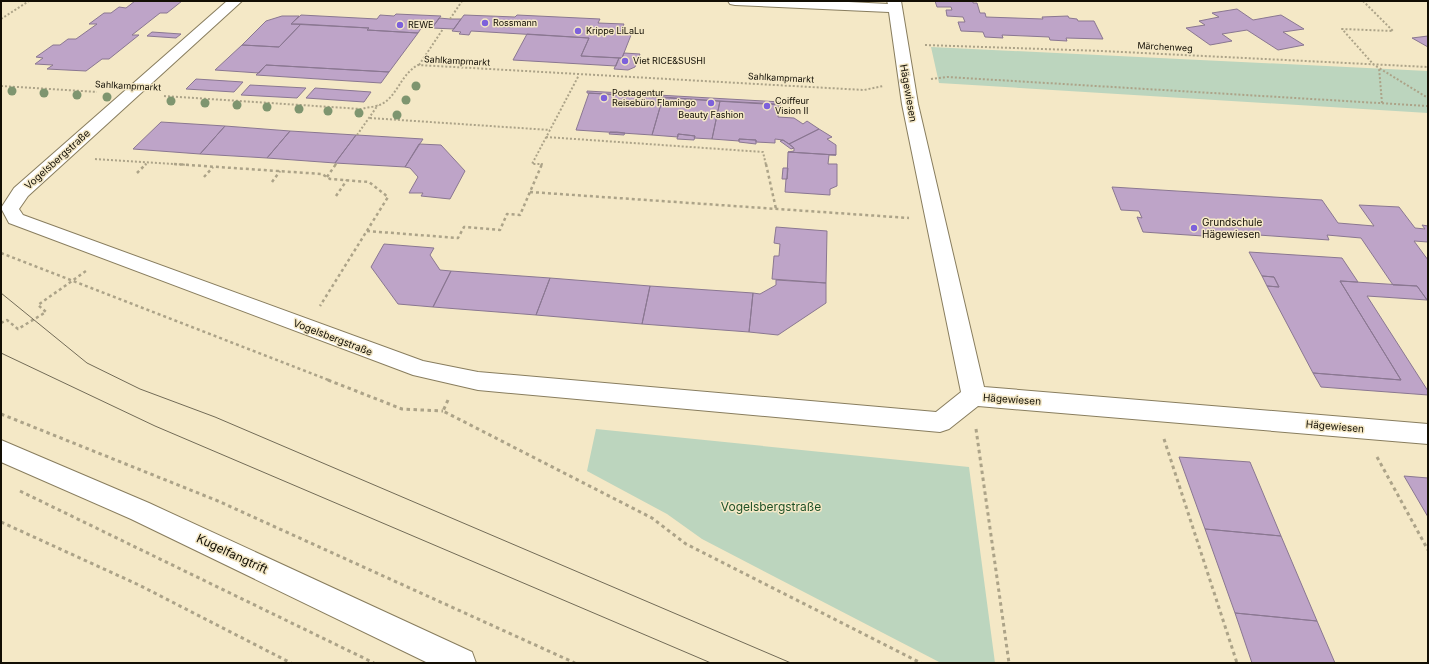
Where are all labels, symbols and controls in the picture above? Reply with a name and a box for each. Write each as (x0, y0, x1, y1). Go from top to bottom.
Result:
place label: Rossmann (493, 17, 537, 28)
marker: Rossmann (480, 18, 490, 28)
place label: REWE (408, 19, 433, 30)
marker: REWE (395, 20, 405, 30)
place label: Krippe LiLaLu (586, 25, 644, 36)
marker: Krippe LiLaLu (573, 26, 583, 36)
street label: Märchenweg (1137, 40, 1193, 53)
street label: Sahlkampmarkt (424, 53, 490, 68)
place label: Viet RICE&SUSHI (633, 55, 705, 66)
marker: Viet RICE&SUSHI (620, 56, 630, 66)
street label: Hägewiesen (898, 63, 920, 123)
street label: Sahlkampmarkt (748, 70, 814, 85)
street label: Sahlkampmarkt (95, 78, 161, 93)
place label: Postagentur Reisebüro Flamingo (612, 87, 696, 108)
marker: Postagentur Reisebüro Flamingo (599, 93, 609, 103)
place label: Coiffeur Vision II (775, 95, 810, 116)
marker: Beauty Fashion (706, 98, 716, 108)
marker: Coiffeur Vision II (762, 101, 772, 111)
place label: Beauty Fashion (678, 109, 744, 120)
street label: Vogelsbergstraße (22, 126, 92, 191)
place label: Grundschule Hägewiesen (1202, 216, 1262, 240)
marker: Grundschule Hägewiesen (1189, 223, 1199, 233)
street label: Vogelsbergstraße (292, 316, 374, 358)
street label: Hägewiesen (983, 391, 1042, 407)
street label: Hägewiesen (1305, 417, 1365, 435)
park label: Vogelsbergstraße (721, 499, 821, 514)
street label: Kugelfangtrift (194, 530, 270, 577)

